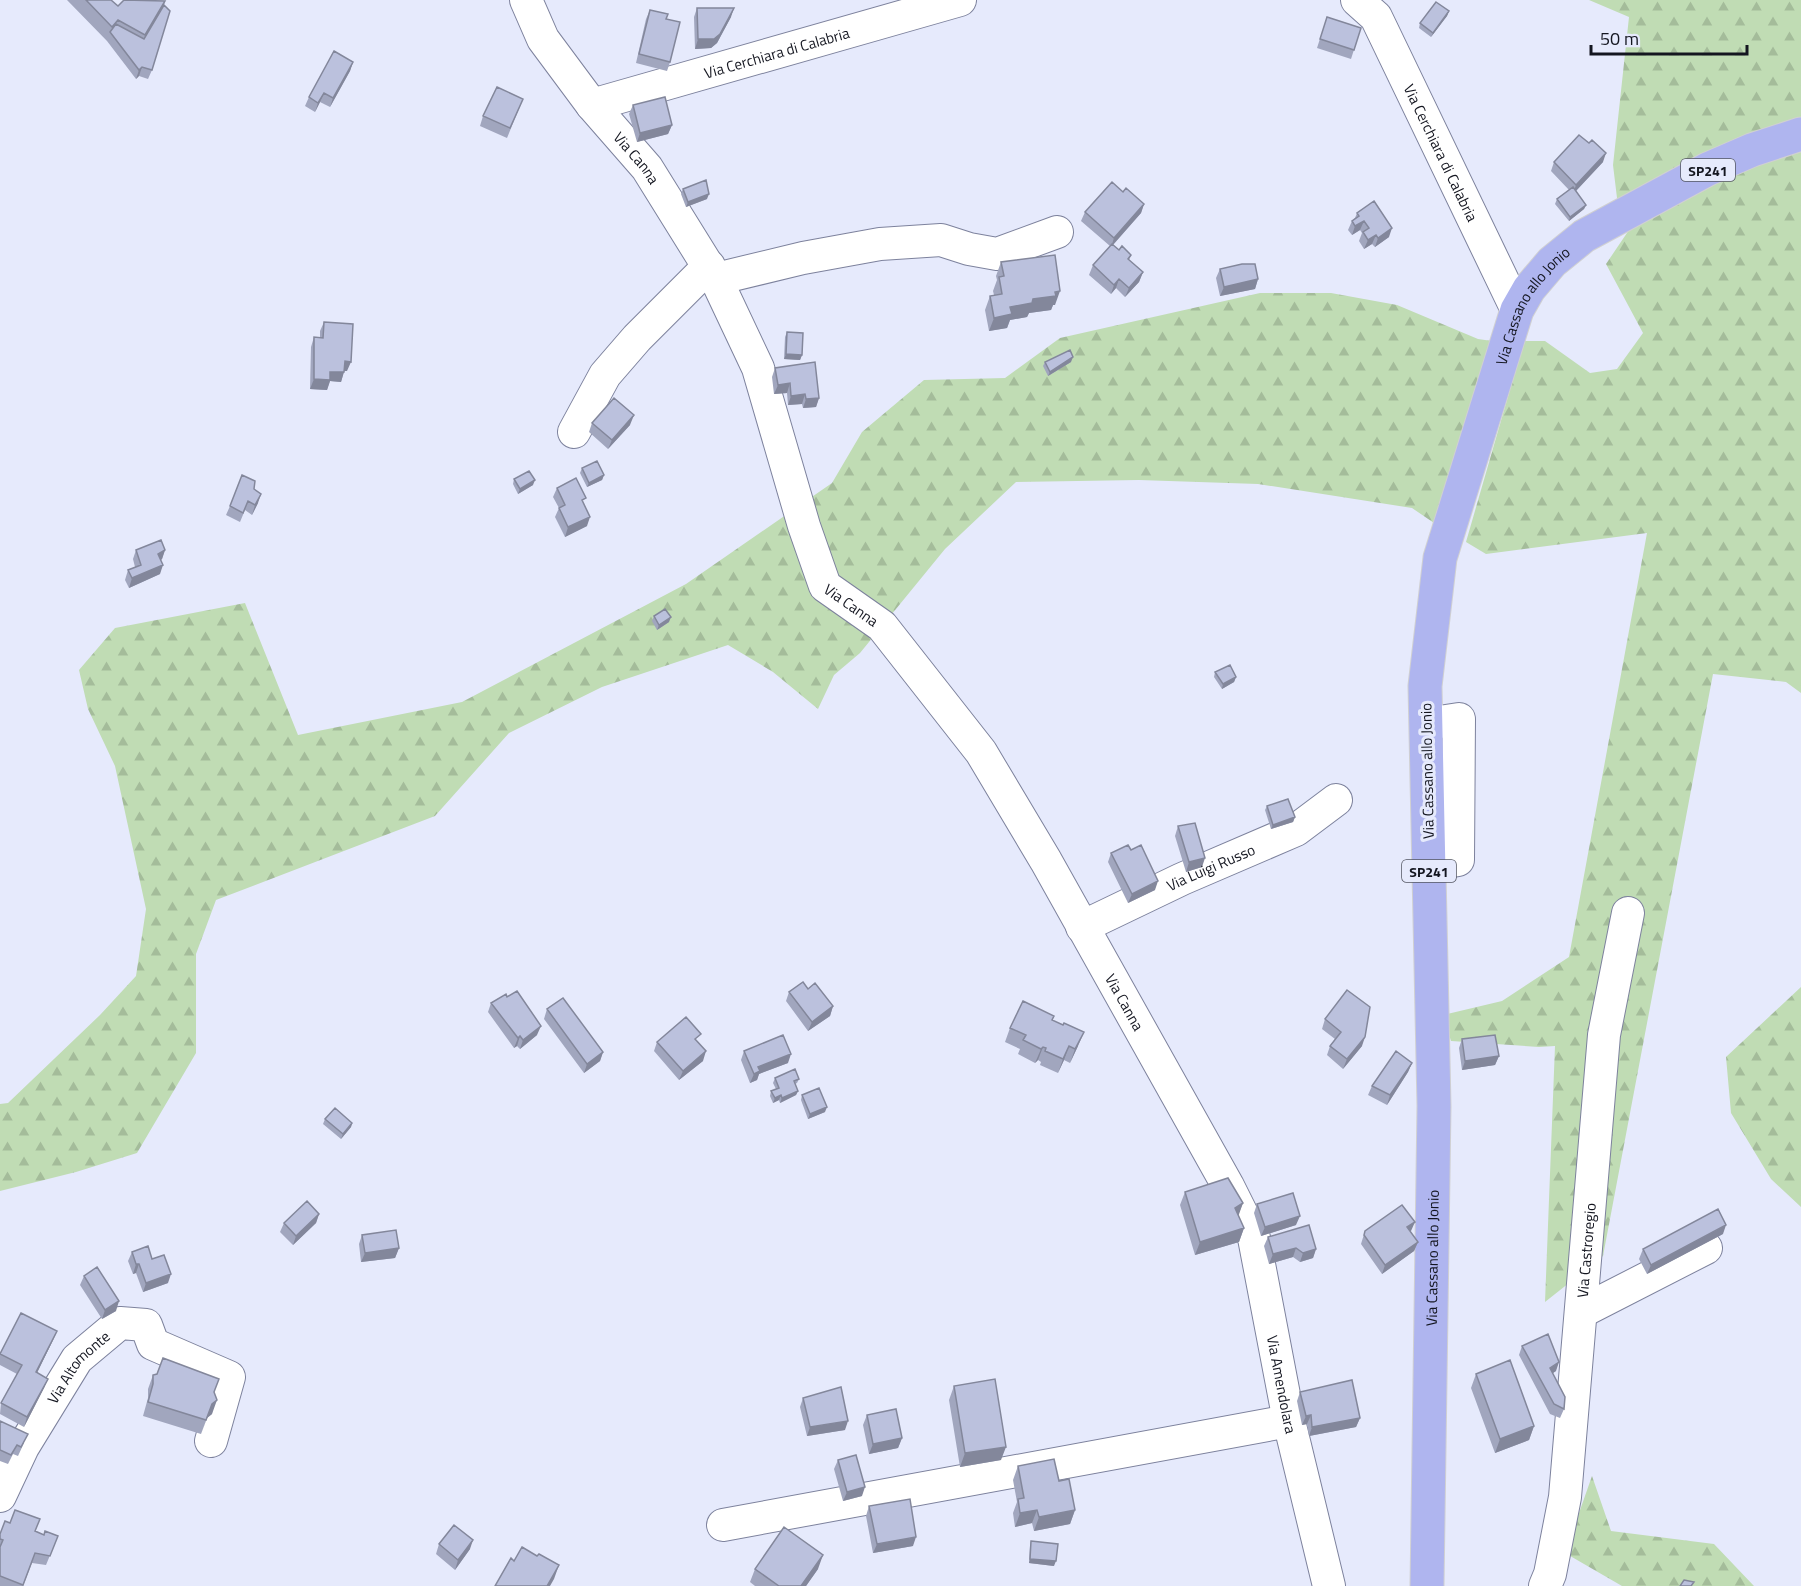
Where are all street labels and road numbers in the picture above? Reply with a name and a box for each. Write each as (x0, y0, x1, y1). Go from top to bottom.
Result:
street label: Via Cerchiara di Calabria (701, 21, 852, 84)
street label: Via Cerchiara di Calabria (1398, 80, 1484, 226)
street label: Via Canna (608, 126, 666, 189)
road number: SP241 (1681, 159, 1735, 181)
street label: Via Cassano allo Jonio (1489, 240, 1575, 368)
street label: Via Canna (819, 577, 884, 632)
street label: Via Cassano allo Jonio (1414, 703, 1440, 839)
street label: Via Luigi Russo (1162, 837, 1259, 896)
road number: SP241 (1402, 860, 1456, 882)
street label: Via Canna (1100, 969, 1150, 1035)
street label: Via Cassano allo Jonio (1419, 1190, 1444, 1326)
street label: Via Castroregio (1570, 1202, 1601, 1299)
street label: Via Altomonte (41, 1325, 115, 1408)
street label: Via Amendolara (1261, 1333, 1303, 1436)

